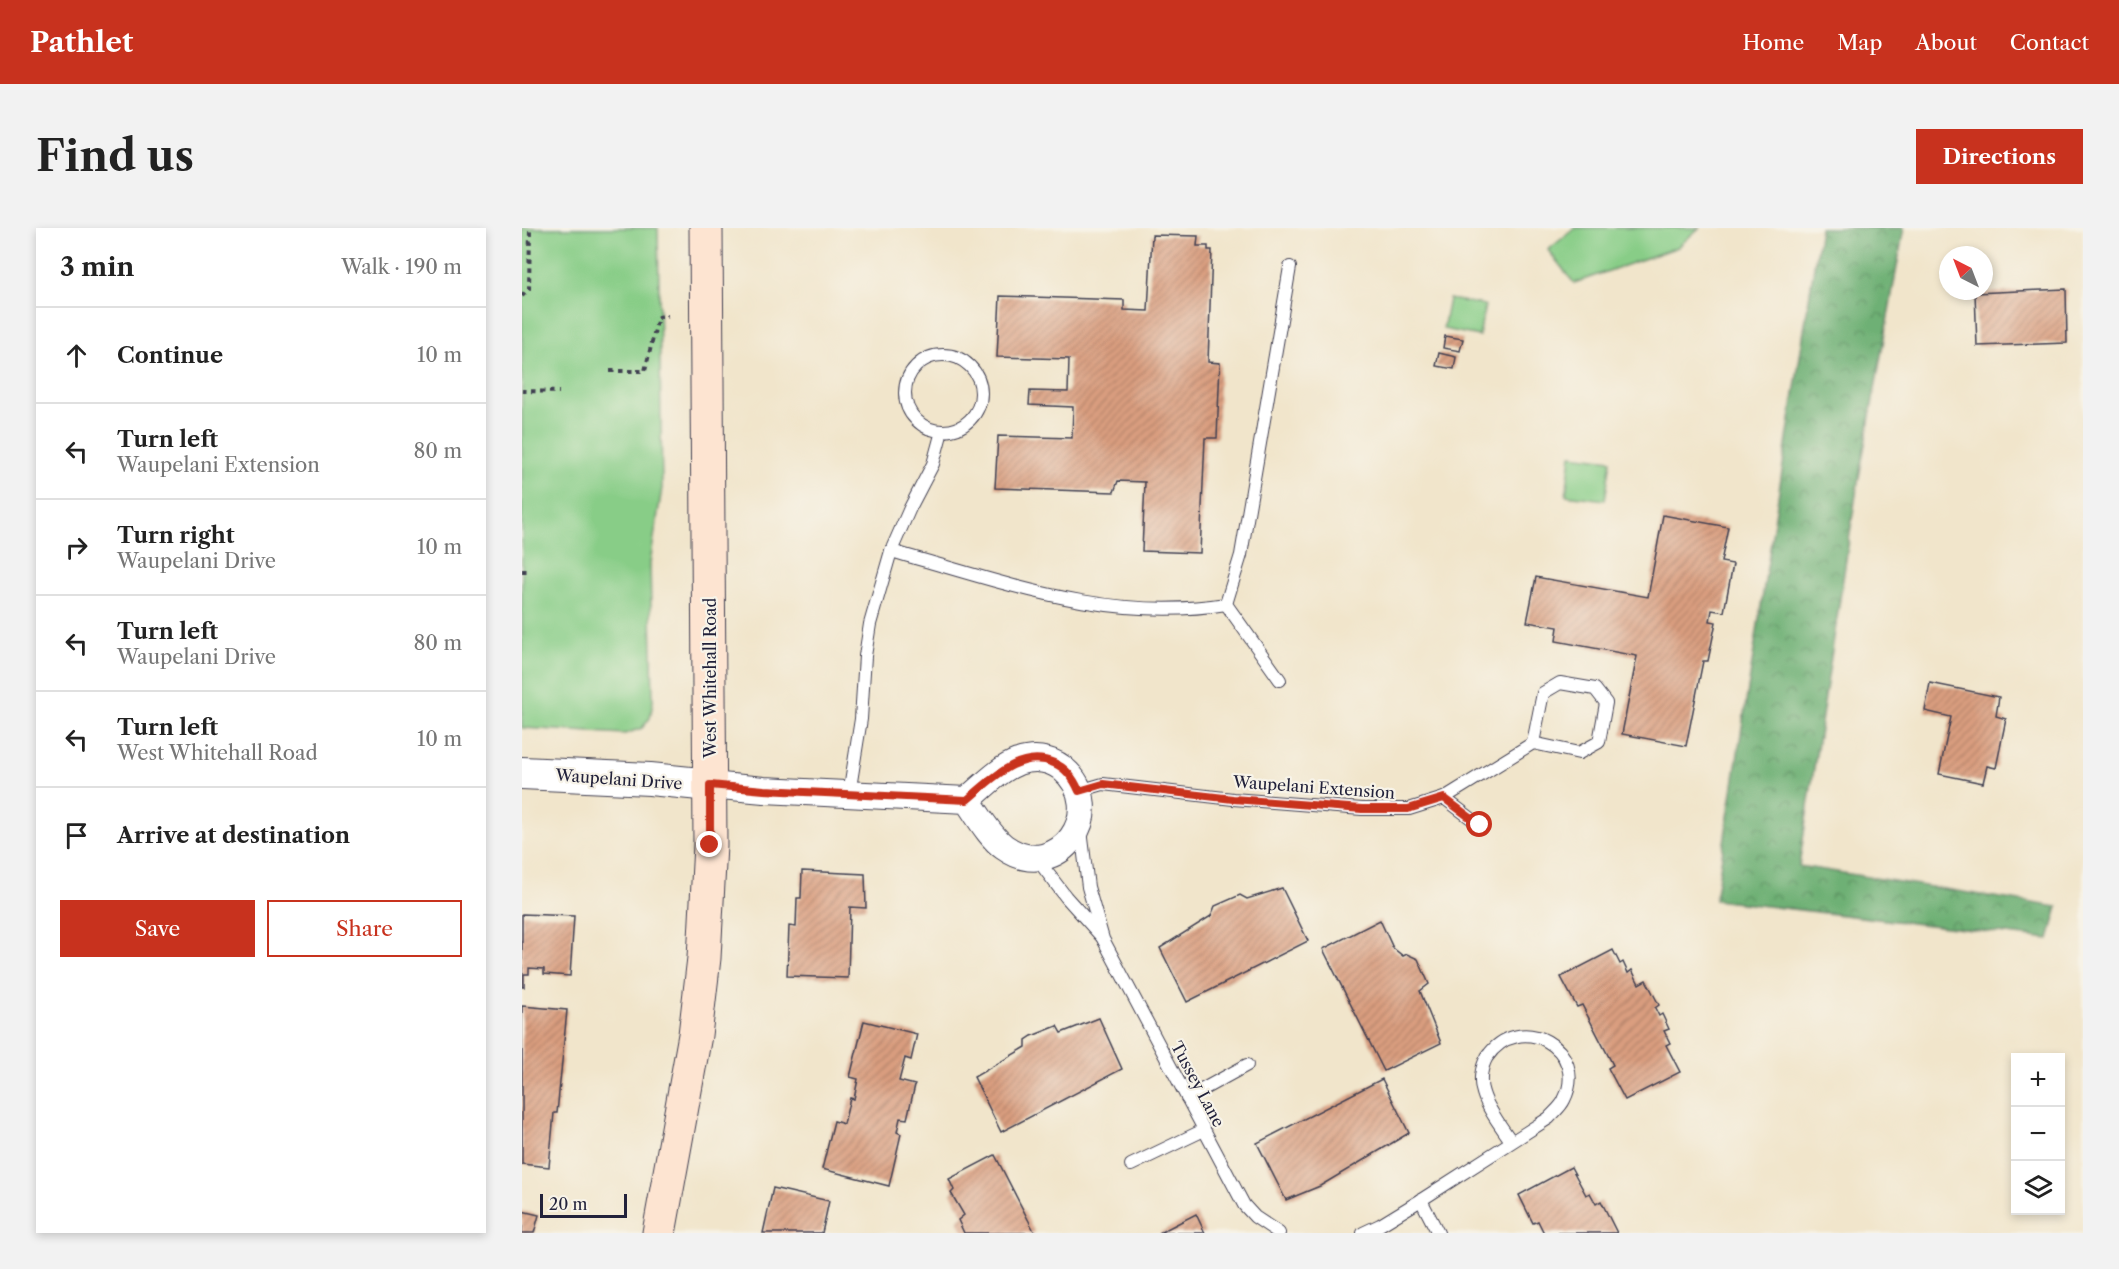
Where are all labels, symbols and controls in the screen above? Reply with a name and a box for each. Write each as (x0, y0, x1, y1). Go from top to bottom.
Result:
text: Pathlet (30, 25, 133, 59)
text: Home (1743, 30, 1804, 55)
text: Map (1837, 30, 1882, 55)
text: About (1915, 30, 1977, 55)
text: Contact (2010, 30, 2089, 55)
button: Directions (1916, 129, 2083, 184)
text: Find us (36, 130, 194, 182)
north arrow (1939, 246, 1993, 300)
text: 3 min (60, 251, 134, 283)
text: Walk · 190 m (341, 255, 462, 279)
icon: ahead (60, 339, 93, 372)
text: Continue (117, 342, 223, 369)
text: 10 m (417, 343, 462, 367)
text: Turn left (117, 426, 218, 453)
icon: left (60, 435, 93, 468)
text: 80 m (414, 439, 462, 463)
text: Waupelani Extension (117, 453, 320, 477)
text: Turn right (117, 522, 235, 549)
icon: right (60, 531, 93, 564)
text: 10 m (417, 535, 462, 559)
text: Waupelani Drive (117, 549, 276, 573)
street label: West Whitehall Road (700, 597, 720, 759)
text: Turn left (117, 618, 218, 645)
icon: left (60, 627, 93, 660)
text: 80 m (414, 631, 462, 655)
text: Waupelani Drive (117, 645, 276, 669)
text: Turn left (117, 714, 218, 741)
icon: left (60, 723, 93, 756)
text: 10 m (417, 727, 462, 751)
text: West Whitehall Road (117, 741, 318, 765)
street label: Waupelani Drive (554, 765, 683, 793)
street label: Waupelani Extension (1231, 771, 1396, 803)
route start (1466, 811, 1492, 837)
icon: arrive (60, 819, 93, 852)
text: Arrive at destination (117, 822, 350, 849)
route end (696, 831, 722, 857)
button: Save (60, 900, 255, 957)
button: Share (267, 900, 462, 957)
street label: Tussey Lane (1167, 1038, 1229, 1130)
map controls (2011, 1053, 2065, 1215)
button: + (2011, 1053, 2065, 1107)
button: − (2011, 1107, 2065, 1161)
button: layers (2011, 1161, 2065, 1215)
scale bar (540, 1191, 627, 1218)
text: 20 m (549, 1194, 588, 1214)

